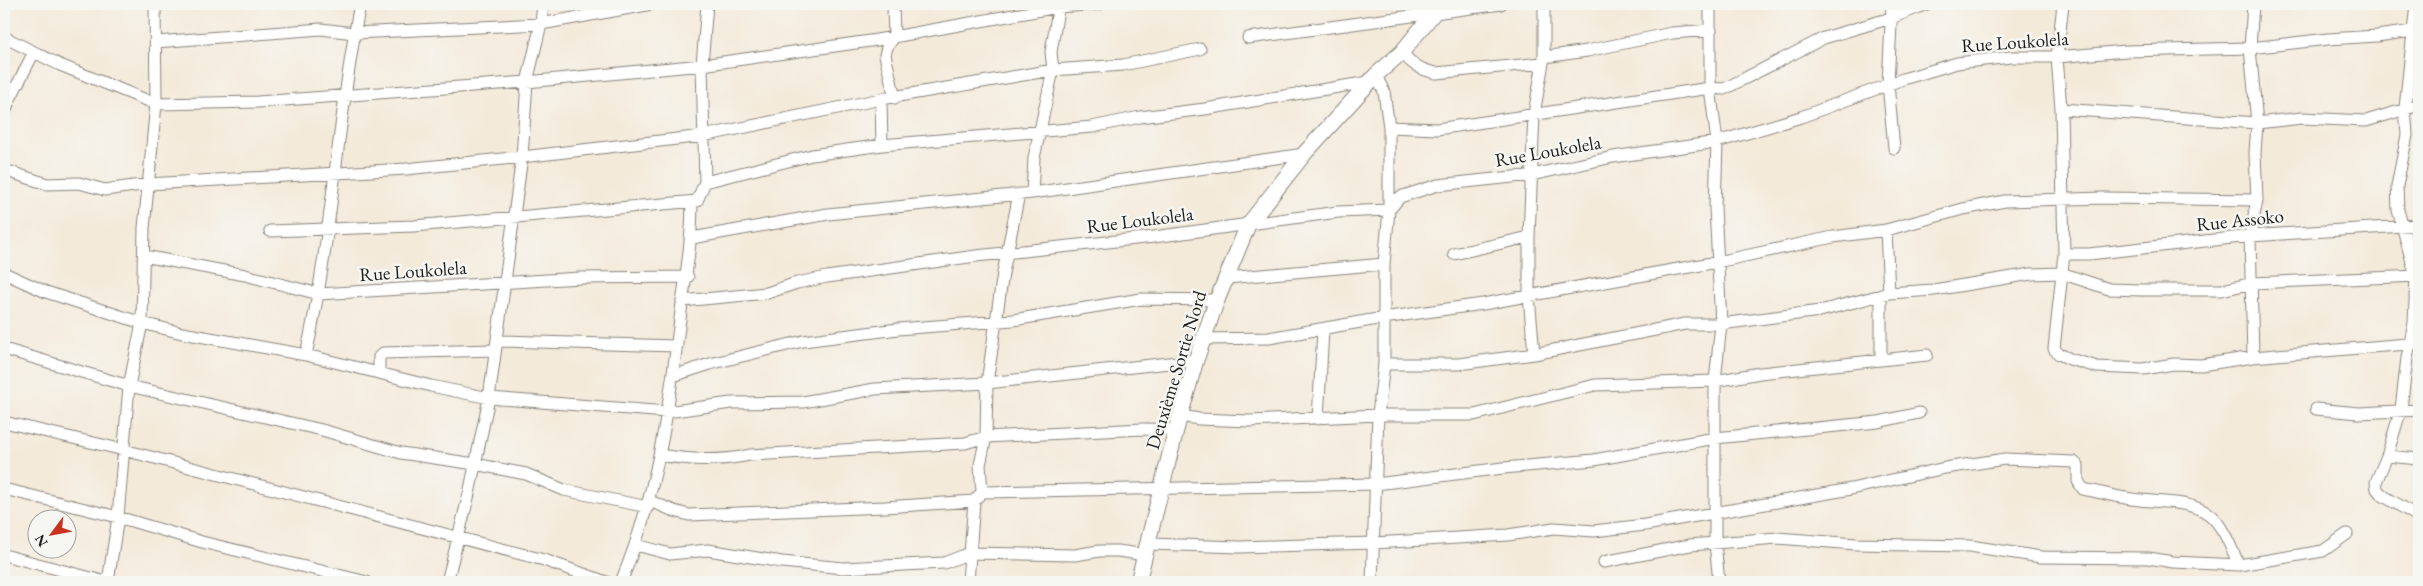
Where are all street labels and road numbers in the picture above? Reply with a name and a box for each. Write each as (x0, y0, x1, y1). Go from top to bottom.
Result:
street label: Rue Loukolela (1961, 26, 2070, 58)
street label: Rue Loukolela (1493, 129, 1603, 173)
street label: Rue Loukolela (1085, 201, 1195, 239)
street label: Rue Assoko (2195, 203, 2285, 237)
street label: Rue Loukolela (359, 255, 468, 287)
street label: Deuxième Sortie Nord (1140, 287, 1212, 452)

